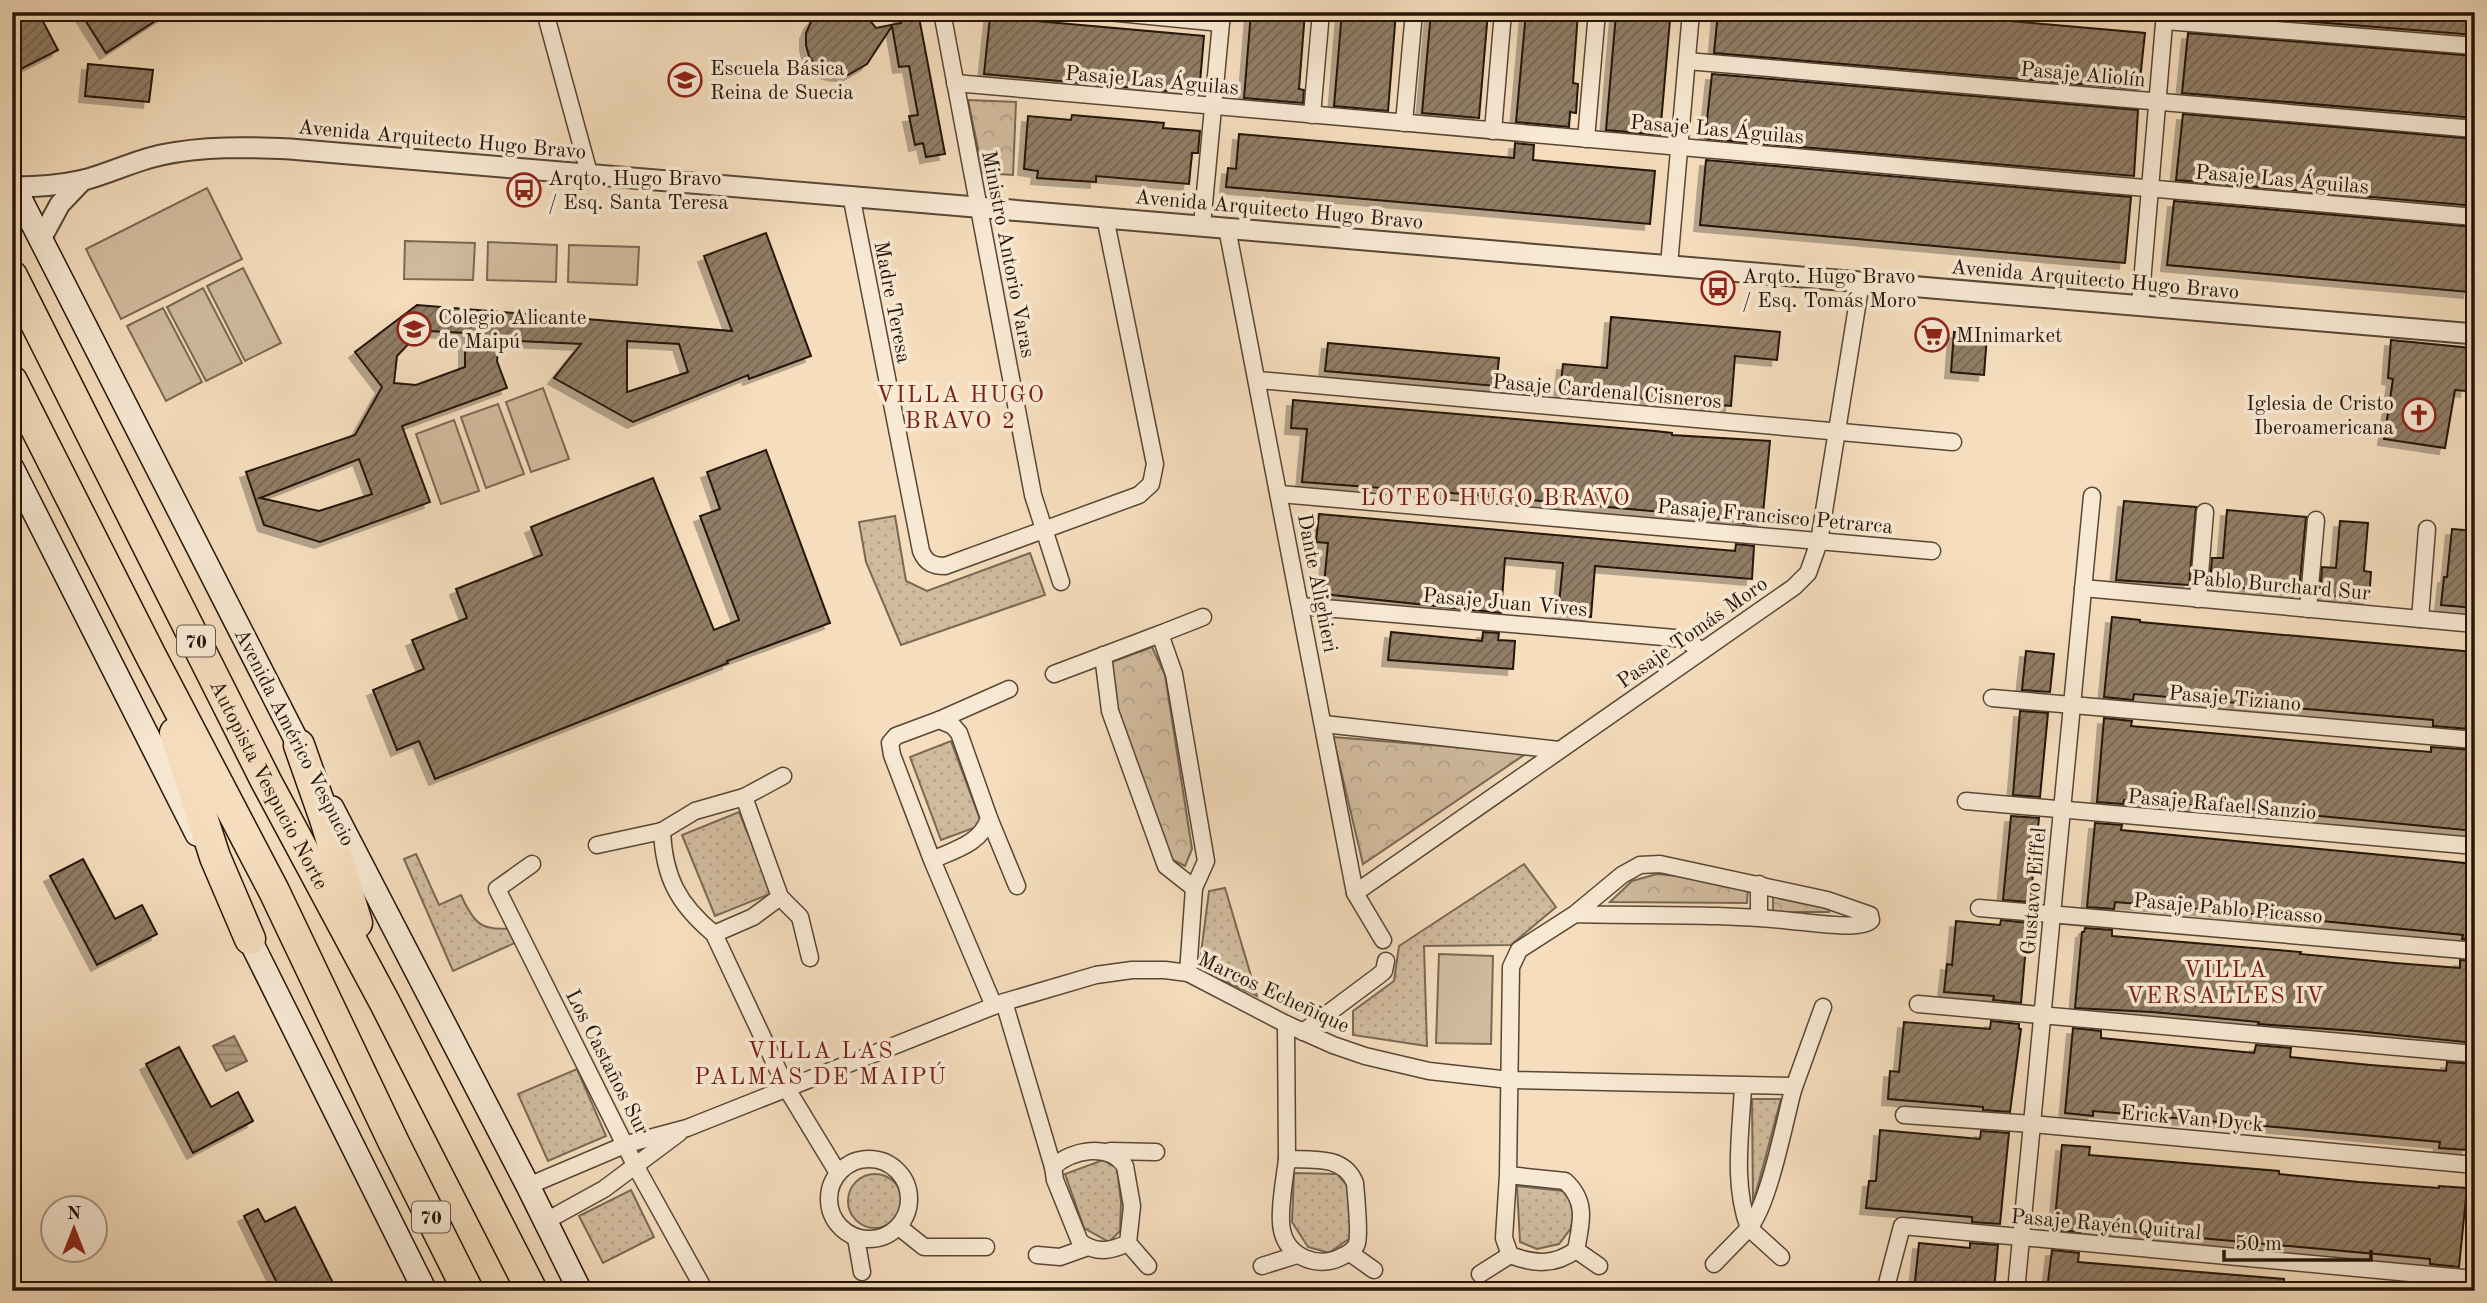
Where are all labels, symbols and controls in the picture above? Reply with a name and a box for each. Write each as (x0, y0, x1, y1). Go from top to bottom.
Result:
place label: Escuela Básica Reina de Suecia (710, 59, 854, 104)
street label: Pasaje Las Águilas (1064, 59, 1240, 100)
street label: Pasaje Aliolín (2019, 60, 2147, 91)
school or university icon: Escuela Básica Reina de Suecia (666, 61, 704, 99)
street label: Pasaje Las Águilas (1629, 108, 1805, 149)
street label: Avenida Arquitecto Hugo Bravo (297, 117, 587, 164)
street label: Ministro Antorio Varas (977, 149, 1038, 360)
street label: Pasaje Las Águilas (2194, 158, 2370, 199)
place label: Arqto. Hugo Bravo / Esq. Santa Teresa (548, 169, 729, 214)
bus stop icon: Arqto. Hugo Bravo / Esq. Santa Teresa (505, 171, 543, 209)
street label: Avenida Arquitecto Hugo Bravo (1134, 187, 1424, 234)
street label: Madre Teresa (869, 239, 914, 365)
street label: Avenida Arquitecto Hugo Bravo (1950, 257, 2240, 304)
place label: Arqto. Hugo Bravo / Esq. Tomás Moro (1742, 267, 1916, 312)
bus stop icon: Arqto. Hugo Bravo / Esq. Tomás Moro (1699, 269, 1737, 307)
place label: Colegio Alicante de Maipú (438, 308, 586, 353)
school or university icon: Colegio Alicante de Maipú (395, 310, 433, 348)
supermarket icon: MInimarket (1913, 316, 1951, 354)
place label: MInimarket (1956, 326, 2062, 347)
street label: Pasaje Cardenal Cisneros (1491, 372, 1723, 413)
district label: VILLA HUGO BRAVO 2 (876, 384, 1046, 433)
place label: Iglesia de Cristo Iberoamericana (2246, 394, 2394, 439)
church icon: Iglesia de Cristo Iberoamericana (2400, 396, 2438, 434)
district label: LOTEO HUGO BRAVO (1360, 487, 1632, 510)
street label: Pasaje Francisco Petrarca (1656, 497, 1894, 538)
street label: Dante Alighieri (1293, 512, 1340, 654)
street label: Pablo Burchard Sur (2190, 568, 2372, 605)
street label: Pasaje Tomás Moro (1614, 573, 1772, 693)
street label: Pasaje Juan Vives (1422, 586, 1588, 621)
street label: Avenida Américo Vespucio (230, 625, 358, 850)
road number: 70 (177, 626, 215, 656)
street label: Autopista Vespucio Norte (205, 677, 331, 893)
street label: Pasaje Tiziano (2168, 683, 2302, 716)
street label: Pasaje Rafael Sanzio (2127, 787, 2317, 824)
street label: Gustavo Eiffel (2018, 826, 2051, 956)
street label: Pasaje Pablo Picasso (2132, 891, 2323, 928)
street label: Marcos Echeñique (1194, 949, 1352, 1038)
district label: VILLA VERSALLES IV (2126, 959, 2326, 1008)
street label: Los Castaños Sur (561, 986, 653, 1139)
district label: VILLA LAS PALMAS DE MAIPÚ (694, 1040, 948, 1089)
street label: Erick Van Dyck (2120, 1103, 2264, 1136)
north arrow (38, 1194, 108, 1264)
road number: 70 (412, 1202, 450, 1232)
text: N (67, 1205, 82, 1224)
street label: Pasaje Rayén Quitral (2010, 1207, 2202, 1244)
scale bar (2224, 1219, 2372, 1263)
text: 50 m (2235, 1234, 2282, 1255)

